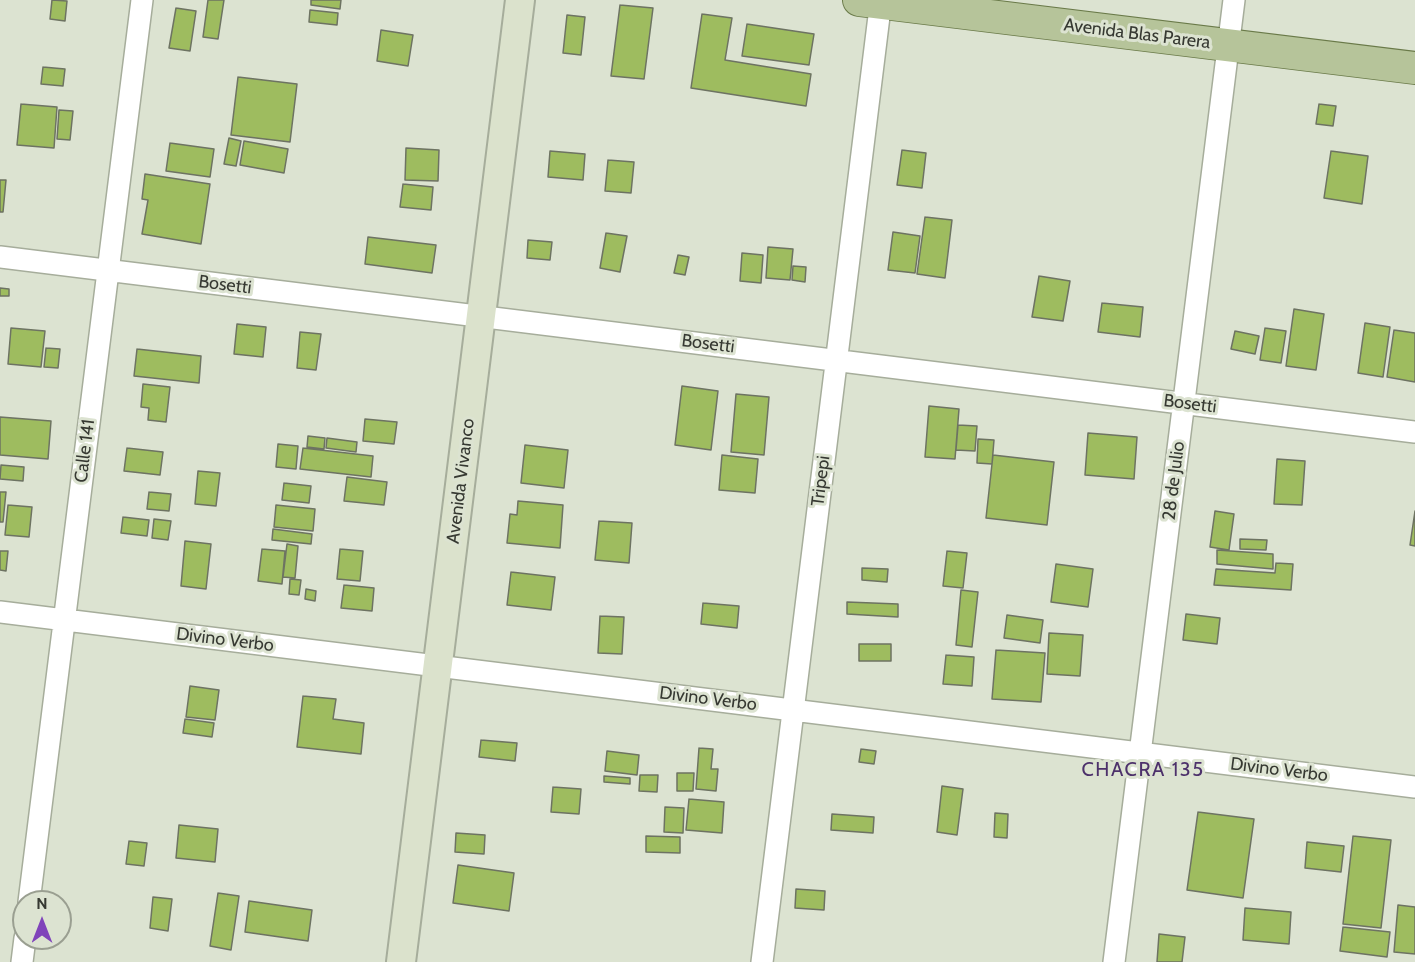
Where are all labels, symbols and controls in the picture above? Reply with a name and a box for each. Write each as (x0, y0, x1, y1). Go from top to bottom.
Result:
street label: Avenida Blas Parera (1062, 14, 1212, 54)
street label: Bosetti (197, 271, 253, 299)
street label: Bosetti (680, 330, 736, 358)
street label: Bosetti (1162, 390, 1218, 418)
street label: Avenida Vivanco (443, 417, 479, 545)
street label: Calle 141 (70, 418, 100, 484)
street label: 28 de Julio (1158, 440, 1190, 522)
street label: Tripepi (807, 455, 835, 507)
street label: Divino Verbo (175, 623, 275, 657)
street label: Divino Verbo (658, 682, 758, 716)
street label: Divino Verbo (1229, 753, 1329, 787)
district label: CHACRA 135 (1082, 758, 1204, 782)
north arrow (12, 890, 72, 950)
text: N (36, 894, 48, 913)

